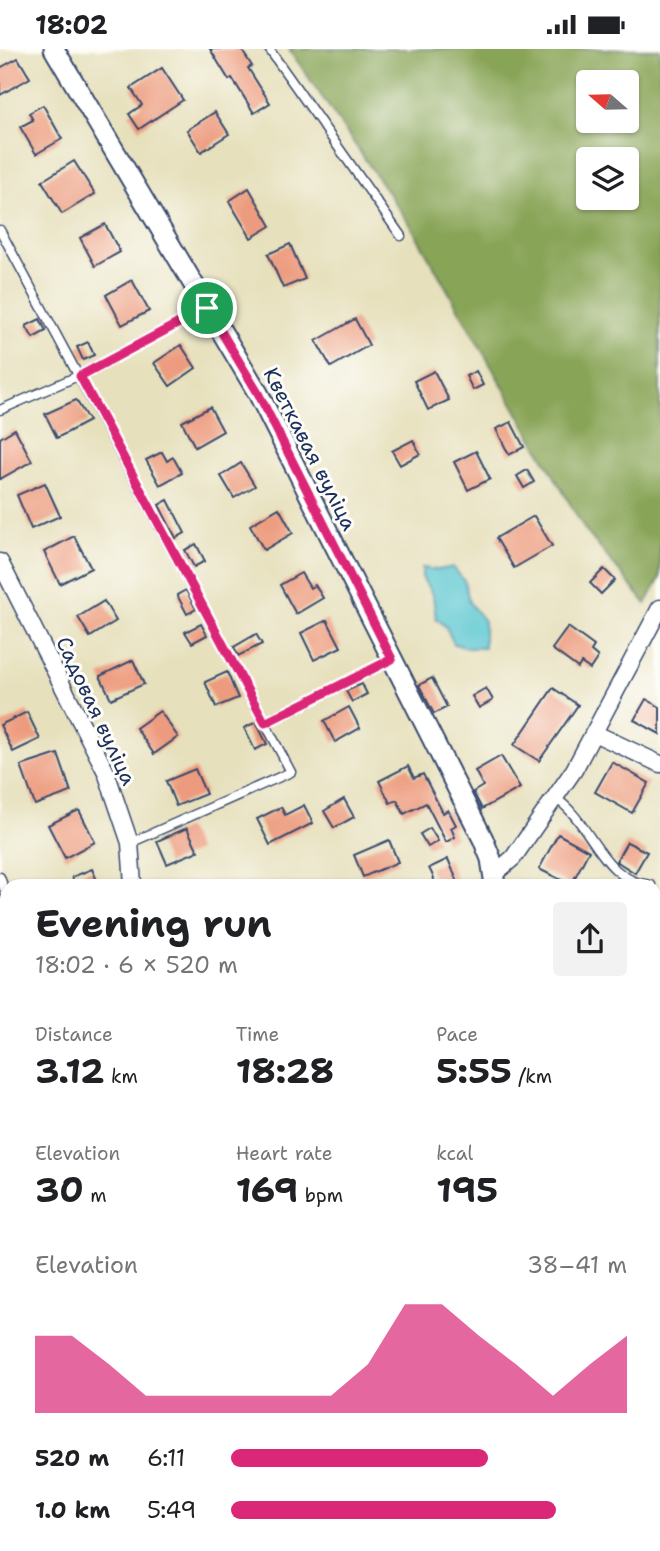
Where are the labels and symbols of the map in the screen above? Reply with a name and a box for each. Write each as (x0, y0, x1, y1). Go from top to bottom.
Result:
north arrow (576, 70, 639, 133)
pin (177, 278, 237, 338)
street label: Кветкавая вуліца (257, 363, 363, 535)
street label: Садовая вуліца (49, 632, 143, 790)

